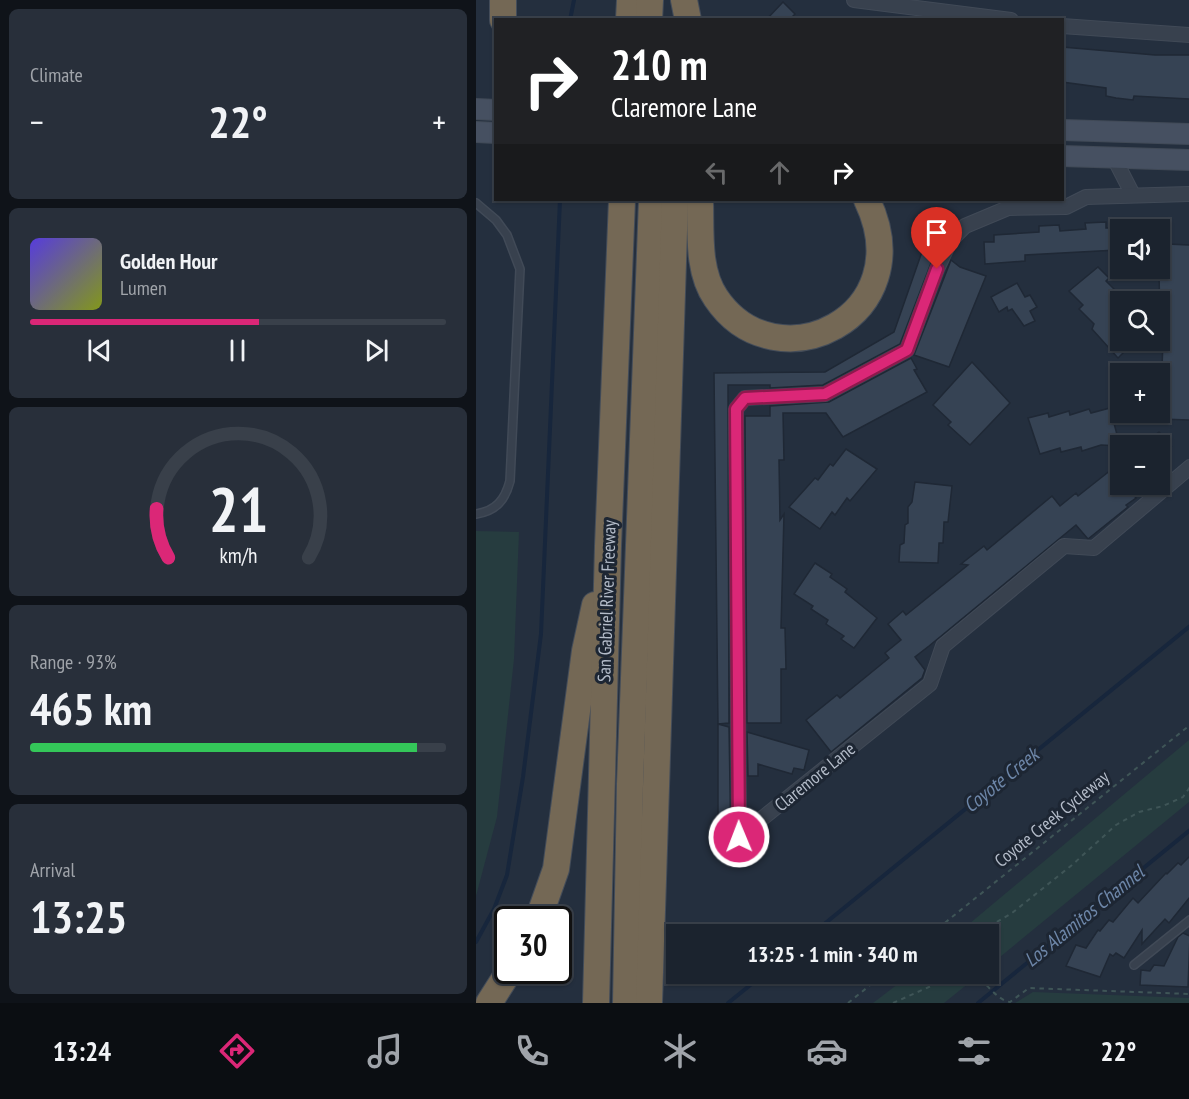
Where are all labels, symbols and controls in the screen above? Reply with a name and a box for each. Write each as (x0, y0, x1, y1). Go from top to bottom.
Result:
text: 210 m (611, 37, 708, 92)
icon: right (512, 42, 590, 120)
text: Climate (30, 62, 83, 88)
text: Claremore Lane (611, 90, 757, 124)
text: 22° (208, 92, 268, 150)
text: − (30, 100, 44, 143)
text: + (432, 100, 446, 143)
icon: left (700, 156, 733, 189)
icon: ahead (763, 156, 796, 189)
icon: right (826, 156, 859, 189)
pin (911, 207, 962, 269)
icon: arrive (920, 216, 953, 249)
map controls (1110, 219, 1170, 495)
button: sound (1110, 219, 1170, 279)
text: Golden Hour (120, 247, 218, 275)
text: Lumen (120, 275, 167, 301)
button: search (1110, 291, 1170, 351)
icon: previous (83, 334, 116, 367)
icon: pause (221, 334, 254, 367)
icon: next (360, 334, 393, 367)
button: + (1110, 363, 1170, 423)
button: − (1110, 435, 1170, 495)
text: 21 (208, 469, 268, 550)
street label: San Gabriel River Freeway (592, 519, 621, 682)
text: km/h (219, 542, 257, 570)
text: Range · 93% (30, 649, 117, 675)
text: 465 km (30, 679, 152, 737)
street label: Claremore Lane (770, 737, 860, 816)
water label: Coyote Creek (958, 740, 1046, 818)
street label: Coyote Creek Cycleway (990, 765, 1114, 872)
position arrow (707, 805, 771, 869)
text: Arrival (30, 857, 75, 883)
water label: Los Alamitos Channel (1019, 858, 1151, 972)
text: 13:25 (30, 887, 127, 945)
speed limit sign: 30 (494, 906, 572, 984)
text: 13:25 · 1 min · 340 m (747, 940, 918, 968)
icon: directions (216, 1030, 258, 1072)
icon: music (364, 1030, 406, 1072)
icon: phone (511, 1030, 553, 1072)
icon: climate (659, 1030, 701, 1072)
icon: car (806, 1030, 848, 1072)
icon: filters (953, 1030, 995, 1072)
text: 13:24 (53, 1034, 111, 1068)
text: 22° (1101, 1034, 1136, 1068)

